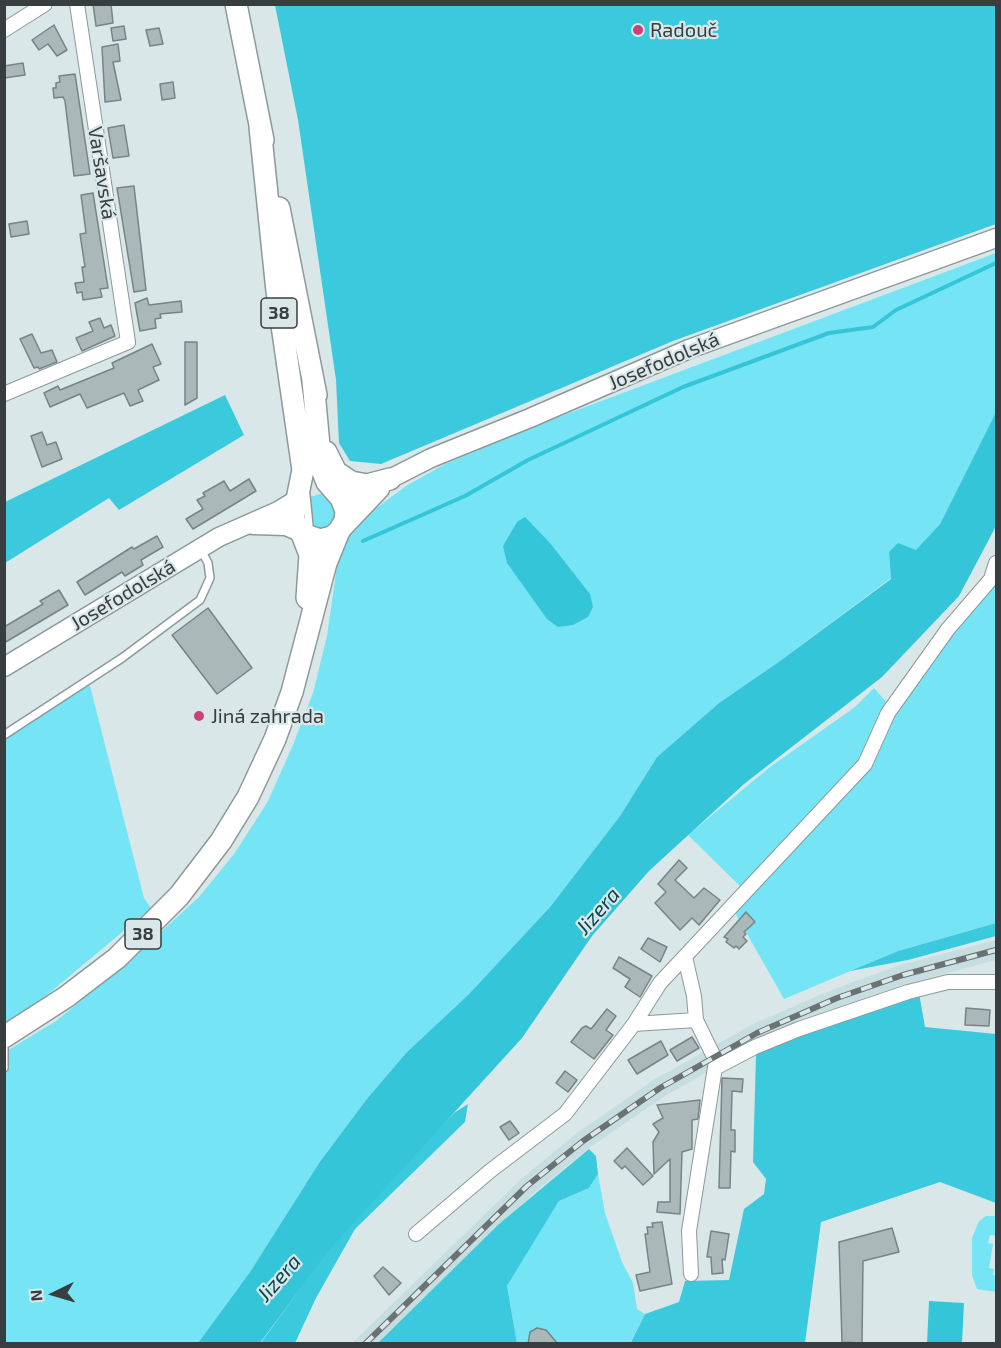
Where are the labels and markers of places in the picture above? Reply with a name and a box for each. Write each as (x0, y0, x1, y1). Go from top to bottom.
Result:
place label: Radouč (650, 18, 717, 42)
marker: Radouč (631, 23, 645, 37)
place label: Jiná zahrada (211, 704, 324, 728)
marker: Jiná zahrada (192, 709, 206, 723)

